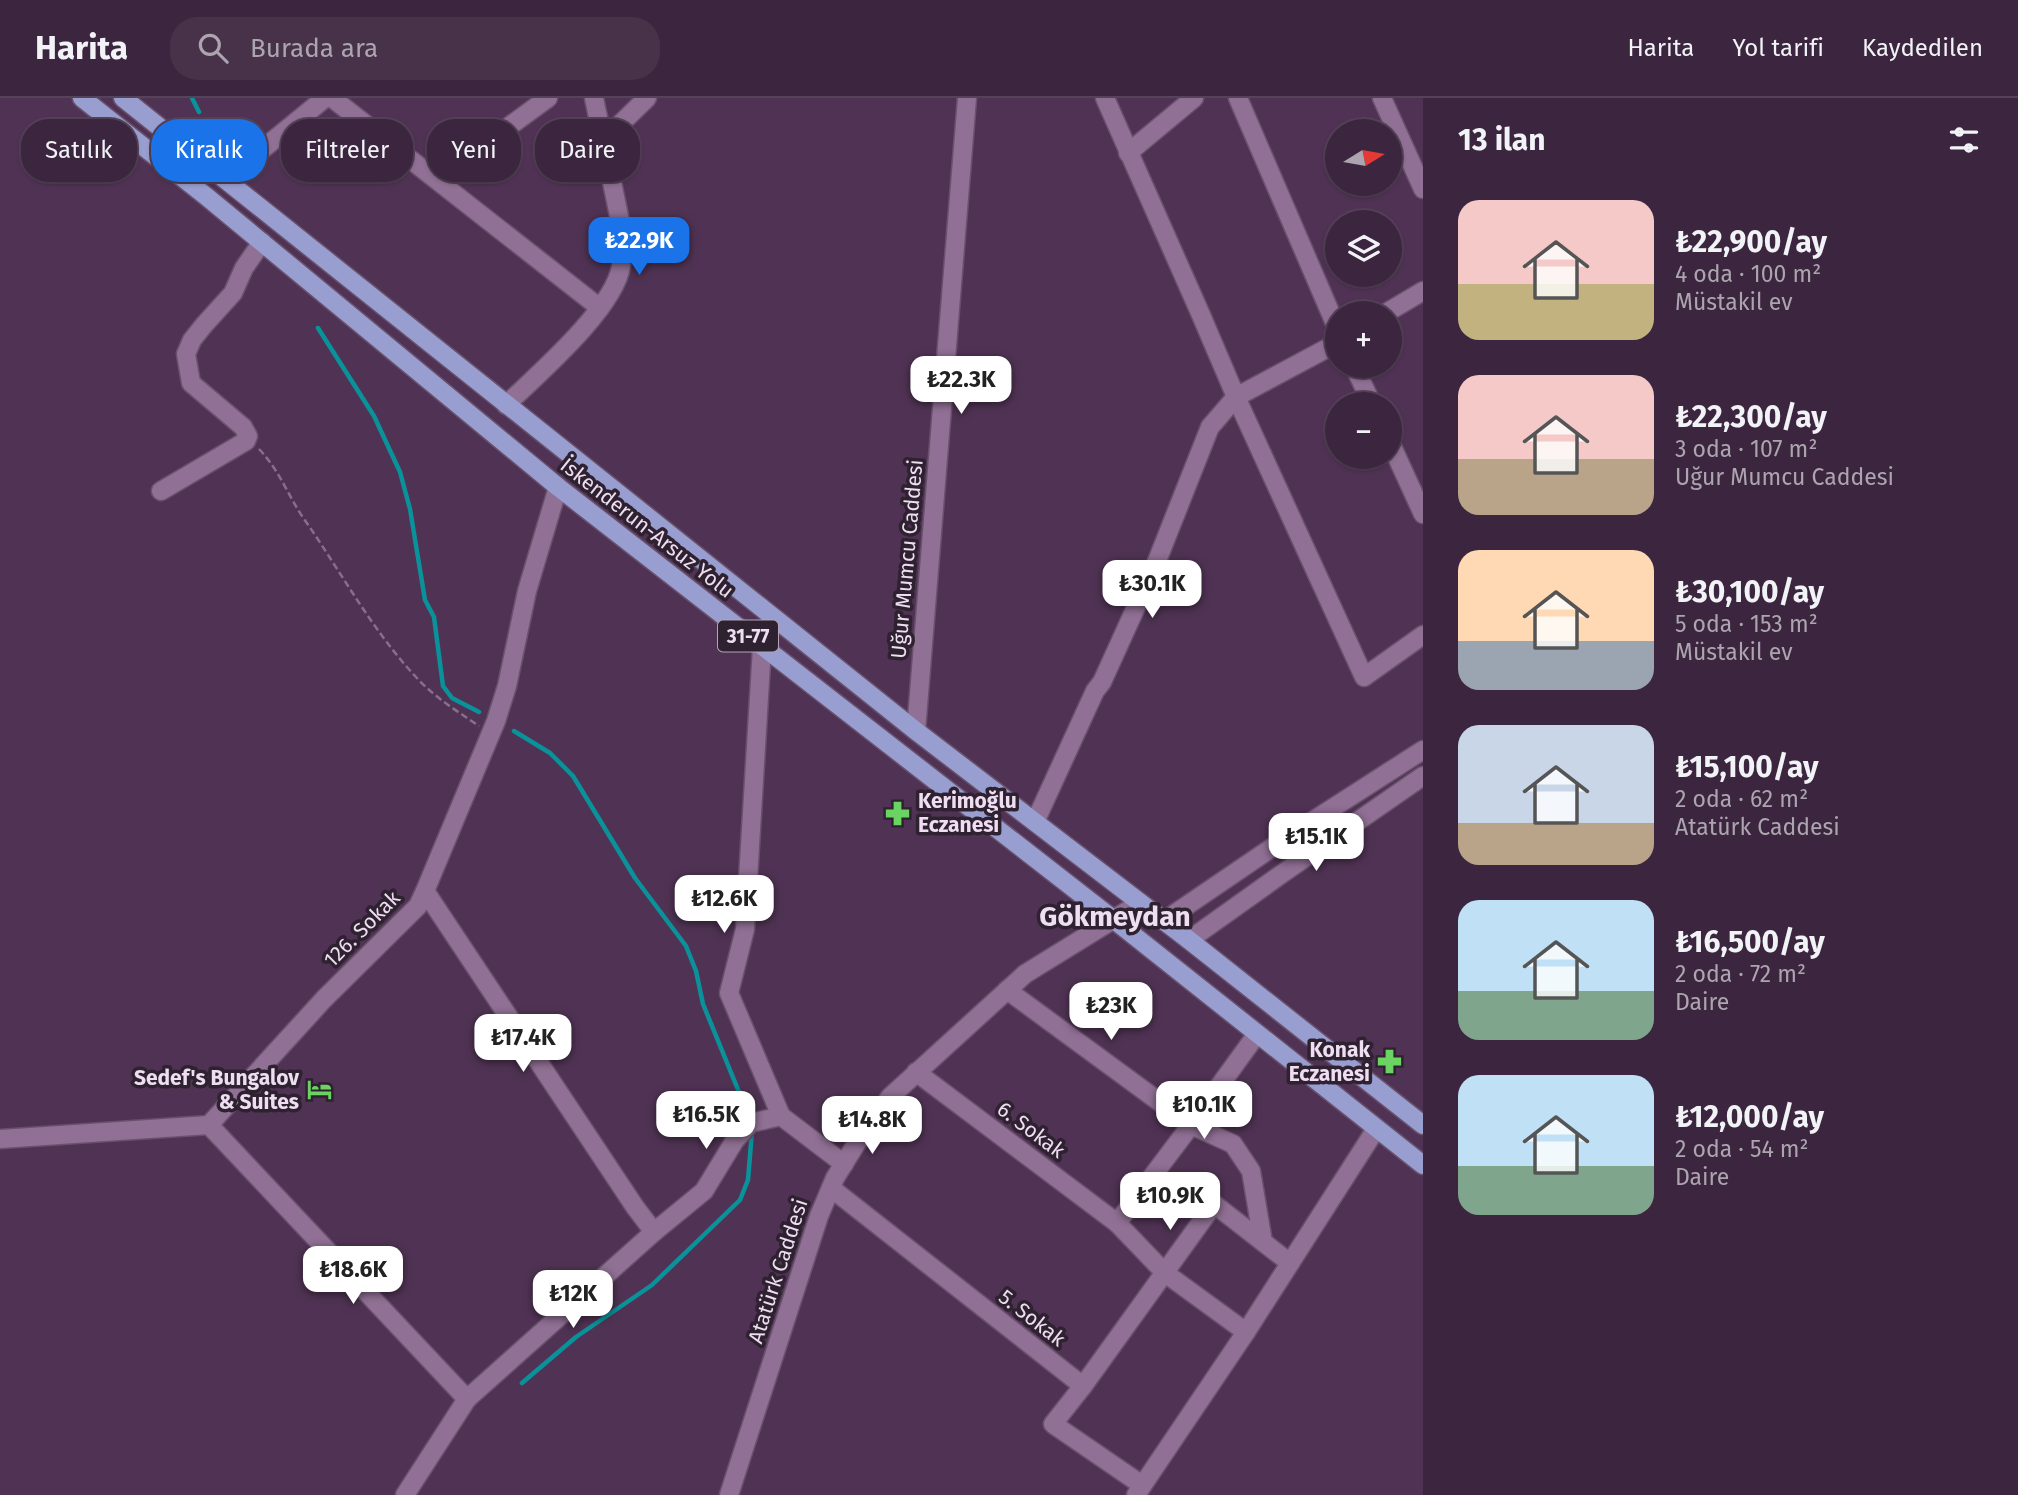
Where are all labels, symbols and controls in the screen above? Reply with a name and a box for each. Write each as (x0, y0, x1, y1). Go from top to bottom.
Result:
search box (170, 17, 660, 80)
text: Harita (35, 28, 128, 68)
icon: search (194, 29, 232, 67)
text: Burada ara (250, 33, 378, 64)
text: Harita (1627, 34, 1694, 62)
text: Yol tarifi (1732, 34, 1824, 62)
text: Kaydedilen (1862, 34, 1983, 62)
chip: Satılık (21, 119, 137, 182)
chip: Kiralık (151, 119, 267, 182)
chip: Filtreler (281, 119, 413, 182)
chip: Yeni (427, 119, 521, 182)
chip: Daire (535, 119, 640, 182)
north arrow (1325, 119, 1402, 196)
map controls (1325, 119, 1402, 469)
icon: filters (1945, 121, 1983, 159)
text: 13 ilan (1458, 122, 1546, 158)
button: layers (1325, 210, 1402, 287)
pin: ₺22.9K (582, 218, 696, 277)
text: ₺22,900/ay (1675, 224, 1827, 260)
text: ₺22.9K (604, 226, 674, 254)
icon: home (1514, 228, 1598, 312)
text: 4 oda · 100 m² (1675, 260, 1821, 288)
text: Müstakil ev (1675, 288, 1793, 316)
button: + (1325, 301, 1402, 378)
pin: ₺22.3K (904, 356, 1018, 416)
text: ₺22.3K (926, 365, 996, 393)
button: − (1325, 392, 1402, 469)
text: ₺22,300/ay (1675, 399, 1827, 435)
icon: home (1514, 403, 1598, 487)
text: 3 oda · 107 m² (1675, 435, 1817, 463)
street label: İskenderun-Arsuz Yolu (555, 452, 739, 604)
street label: Uğur Mumcu Caddesi (885, 458, 929, 660)
text: Uğur Mumcu Caddesi (1675, 463, 1894, 491)
pin: ₺30.1K (1095, 560, 1209, 620)
text: ₺30.1K (1118, 569, 1186, 597)
text: ₺30,100/ay (1675, 574, 1824, 610)
icon: home (1514, 578, 1598, 662)
text: 5 oda · 153 m² (1675, 610, 1818, 638)
road number: 31-77 (718, 621, 778, 652)
text: Müstakil ev (1675, 638, 1793, 666)
text: ₺15,100/ay (1675, 749, 1818, 785)
icon: home (1514, 753, 1598, 837)
text: 2 oda · 62 m² (1675, 785, 1808, 813)
place label: Kerimoğlu Eczanesi (918, 788, 1017, 838)
pharmacy icon: Kerimoğlu Eczanesi (884, 799, 912, 827)
text: Atatürk Caddesi (1675, 813, 1840, 841)
pin: ₺15.1K (1259, 814, 1373, 873)
text: ₺15.1K (1285, 822, 1347, 850)
pin: ₺12.6K (667, 876, 781, 935)
text: ₺12.6K (691, 884, 757, 912)
street label: 126. Sokak (318, 885, 406, 973)
district label: Gökmeydan (1039, 900, 1191, 933)
text: ₺16,500/ay (1675, 924, 1825, 960)
icon: home (1514, 928, 1598, 1012)
text: 2 oda · 72 m² (1675, 960, 1806, 988)
pin: ₺23K (1070, 982, 1152, 1042)
text: Daire (1675, 988, 1729, 1016)
text: ₺23K (1085, 991, 1137, 1019)
pin: ₺17.4K (466, 1014, 580, 1074)
text: ₺17.4K (490, 1023, 556, 1051)
place label: Konak Eczanesi (1289, 1037, 1370, 1087)
pharmacy icon: Konak Eczanesi (1376, 1048, 1404, 1076)
place label: Sedef's Bungalov & Suites (134, 1065, 299, 1115)
hotel icon: Sedef's Bungalov & Suites (305, 1076, 333, 1104)
pin: ₺10.1K (1147, 1082, 1261, 1141)
text: ₺10.1K (1172, 1090, 1236, 1118)
pin: ₺16.5K (649, 1091, 763, 1151)
pin: ₺14.8K (815, 1096, 929, 1156)
street label: 6. Sokak (992, 1096, 1070, 1164)
text: ₺12,000/ay (1675, 1099, 1824, 1135)
text: ₺16.5K (672, 1100, 740, 1128)
icon: home (1514, 1103, 1598, 1187)
text: ₺14.8K (838, 1105, 906, 1133)
text: 2 oda · 54 m² (1675, 1135, 1809, 1163)
text: Daire (1675, 1163, 1729, 1191)
pin: ₺10.9K (1113, 1172, 1227, 1232)
text: ₺10.9K (1136, 1181, 1204, 1209)
street label: Atatürk Caddesi (742, 1195, 814, 1347)
pin: ₺18.6K (296, 1246, 410, 1306)
text: ₺18.6K (319, 1255, 387, 1283)
pin: ₺12K (532, 1270, 614, 1330)
text: ₺12K (549, 1279, 597, 1307)
street label: 5. Sokak (993, 1284, 1071, 1352)

